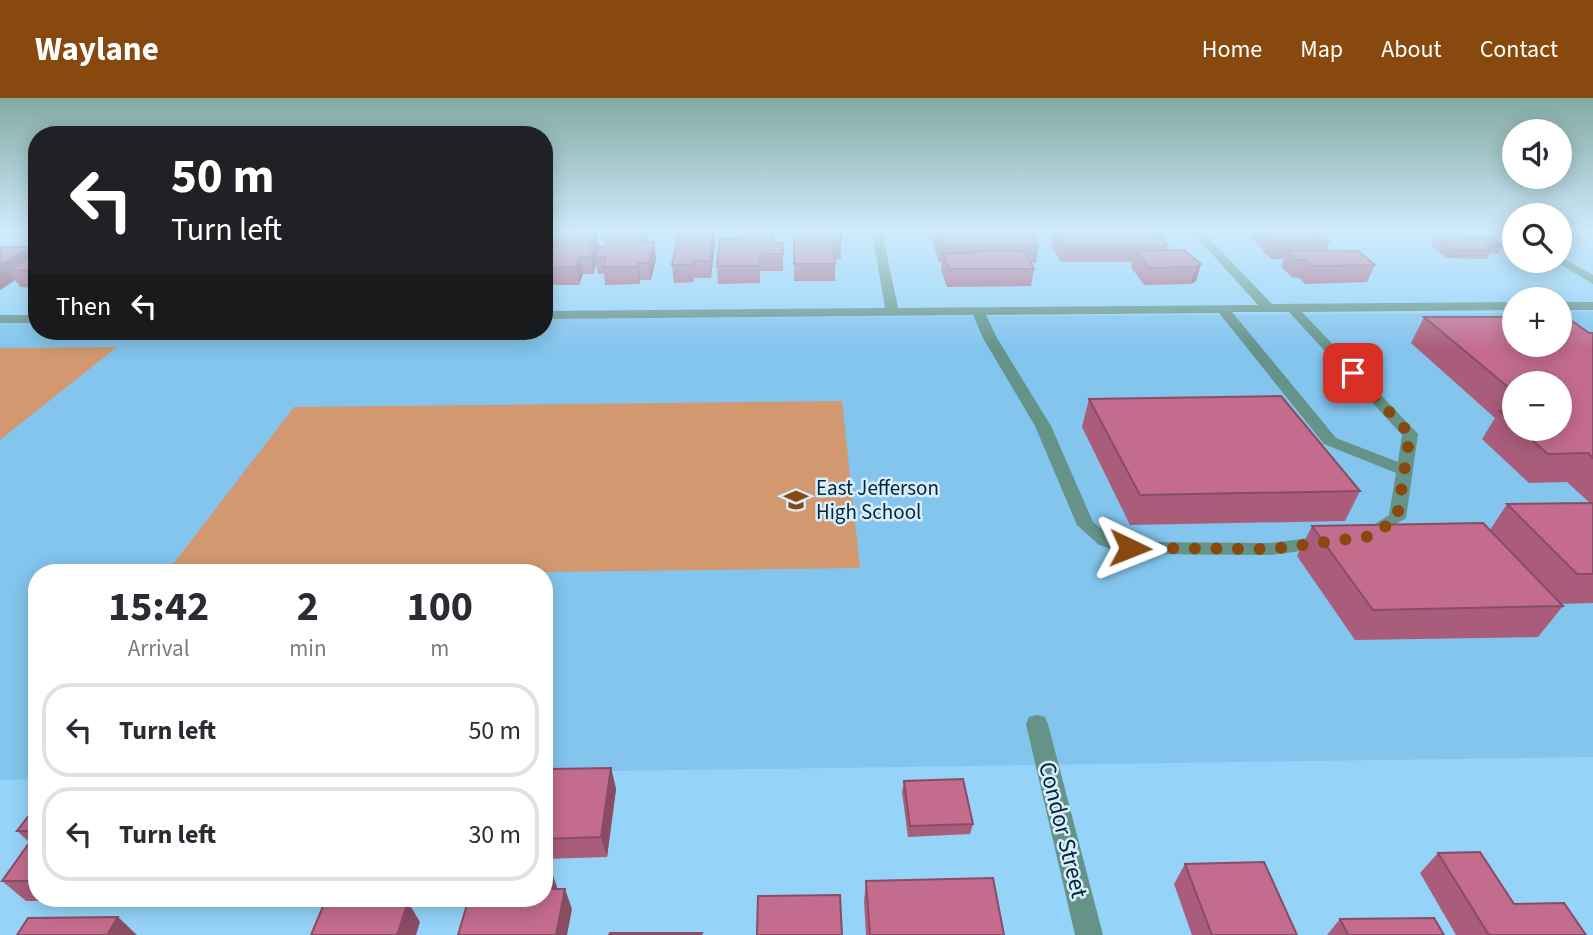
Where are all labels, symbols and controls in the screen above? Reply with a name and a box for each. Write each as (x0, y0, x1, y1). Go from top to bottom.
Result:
text: Waylane (35, 26, 159, 73)
text: Home (1202, 32, 1262, 67)
text: Map (1300, 32, 1343, 67)
text: About (1381, 32, 1442, 67)
text: Contact (1480, 32, 1558, 67)
map controls (1502, 119, 1572, 441)
button: sound (1502, 119, 1572, 189)
text: 50 m (171, 142, 275, 212)
icon: left (56, 154, 147, 245)
button: search (1502, 203, 1572, 273)
text: Turn left (171, 207, 282, 253)
icon: left (125, 287, 163, 325)
button: + (1502, 287, 1572, 357)
text: Then (56, 288, 111, 325)
pin (1323, 343, 1383, 403)
icon: arrive (1334, 354, 1372, 392)
button: − (1502, 371, 1572, 441)
place label: East Jefferson High School (816, 473, 939, 527)
school or university icon: East Jefferson High School (782, 486, 810, 514)
position arrow (1093, 511, 1167, 585)
text: 15:42 (108, 577, 209, 637)
text: 2 (297, 577, 319, 637)
text: 100 (406, 577, 473, 637)
text: Arrival (128, 632, 190, 665)
text: min (289, 632, 327, 665)
text: m (430, 632, 449, 665)
icon: left (60, 711, 98, 749)
text: Turn left (119, 712, 216, 749)
text: 50 m (468, 712, 521, 749)
street label: Condor Street (1029, 758, 1097, 902)
icon: left (60, 815, 98, 853)
text: Turn left (119, 816, 216, 853)
text: 30 m (468, 816, 521, 853)

